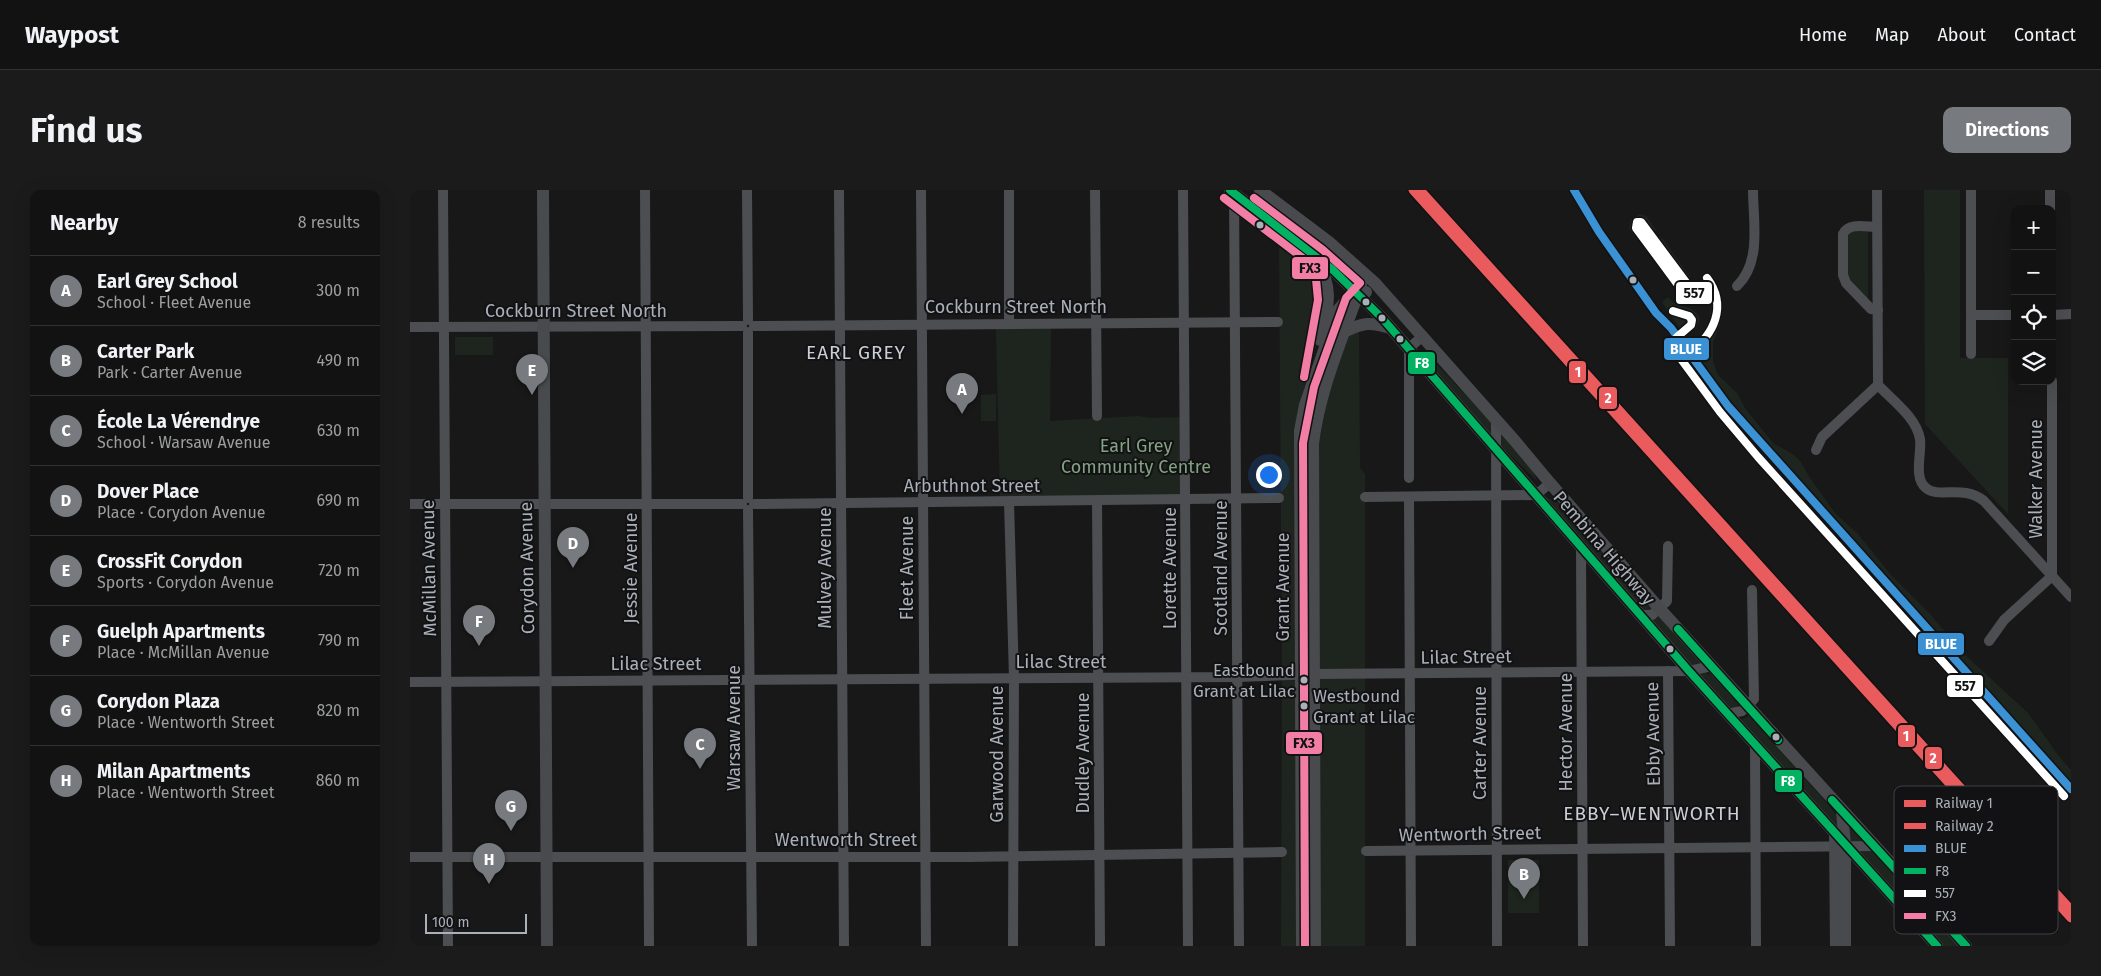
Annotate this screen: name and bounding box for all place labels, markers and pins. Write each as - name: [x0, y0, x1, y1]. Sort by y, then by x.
- unlabelled marker: [1255, 220, 1265, 230]
- unlabelled marker: [1628, 275, 1638, 285]
- unlabelled marker: [1361, 297, 1371, 307]
- unlabelled marker: [1377, 313, 1387, 323]
- unlabelled marker: [1395, 334, 1405, 344]
- pin: E: [516, 354, 548, 395]
- pin: A: [946, 373, 978, 414]
- pin: D: [557, 527, 589, 568]
- pin: F: [463, 605, 495, 646]
- unlabelled marker: [1665, 644, 1675, 654]
- place label: Eastbound Grant at Lilac: [1193, 660, 1295, 702]
- marker: Eastbound Grant at Lilac: [1299, 675, 1309, 685]
- place label: Westbound Grant at Lilac: [1313, 686, 1415, 728]
- marker: Westbound Grant at Lilac: [1299, 701, 1309, 711]
- pin: C: [684, 728, 716, 769]
- unlabelled marker: [1771, 732, 1781, 742]
- pin: G: [495, 790, 527, 831]
- pin: H: [473, 843, 505, 884]
- pin: B: [1508, 858, 1540, 899]

